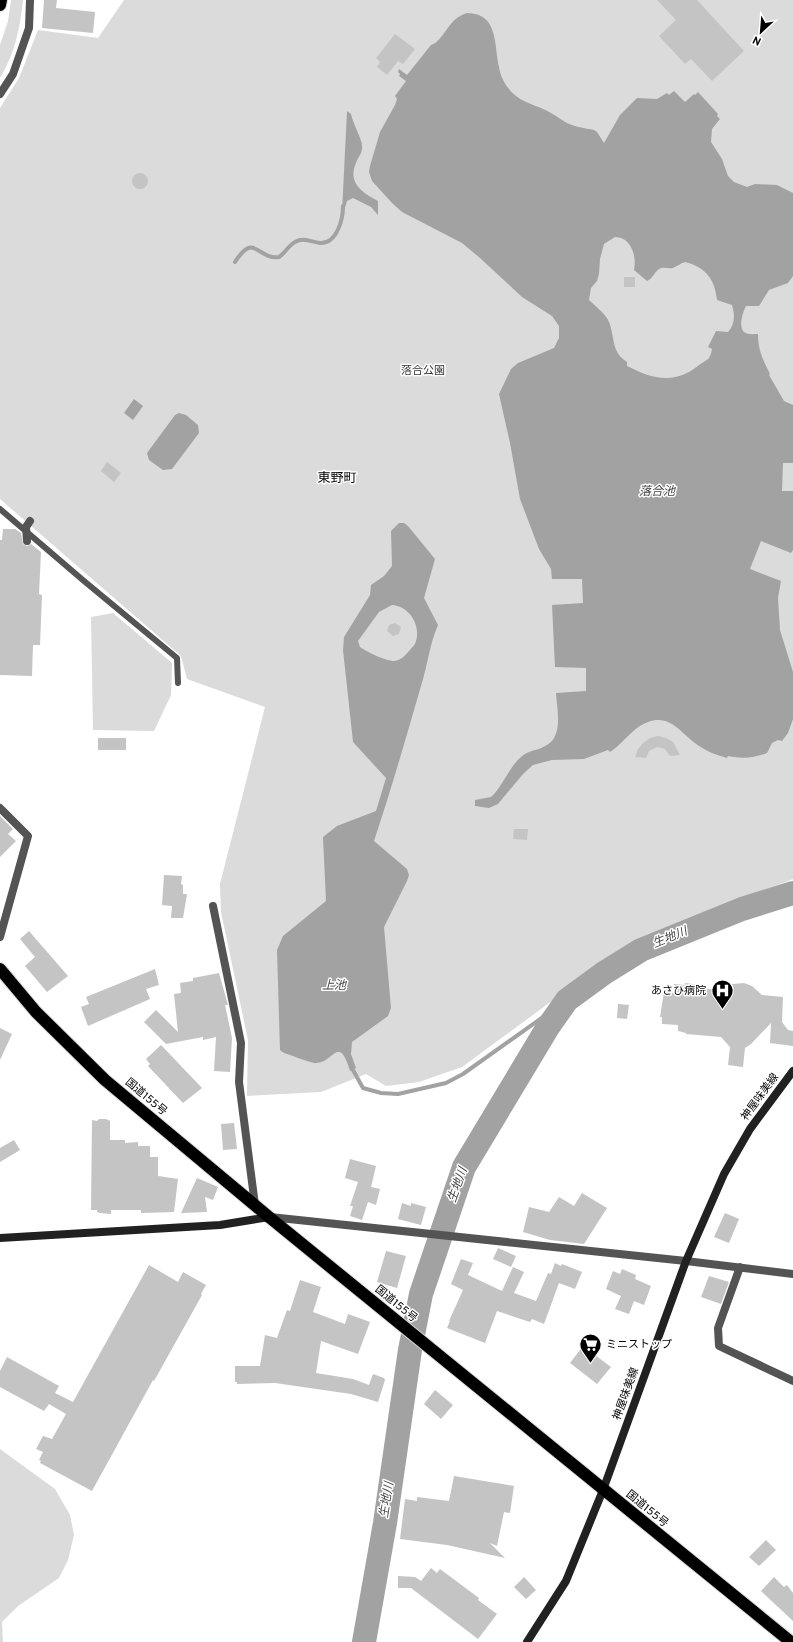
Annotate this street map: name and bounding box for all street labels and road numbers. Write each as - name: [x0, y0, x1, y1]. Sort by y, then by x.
- street label: 神屋味美線: [738, 1071, 782, 1123]
- street label: 国道155号: [122, 1075, 170, 1119]
- street label: 国道155号: [372, 1283, 420, 1325]
- street label: 神屋味美線: [610, 1366, 642, 1422]
- street label: 国道155号: [623, 1488, 671, 1530]

